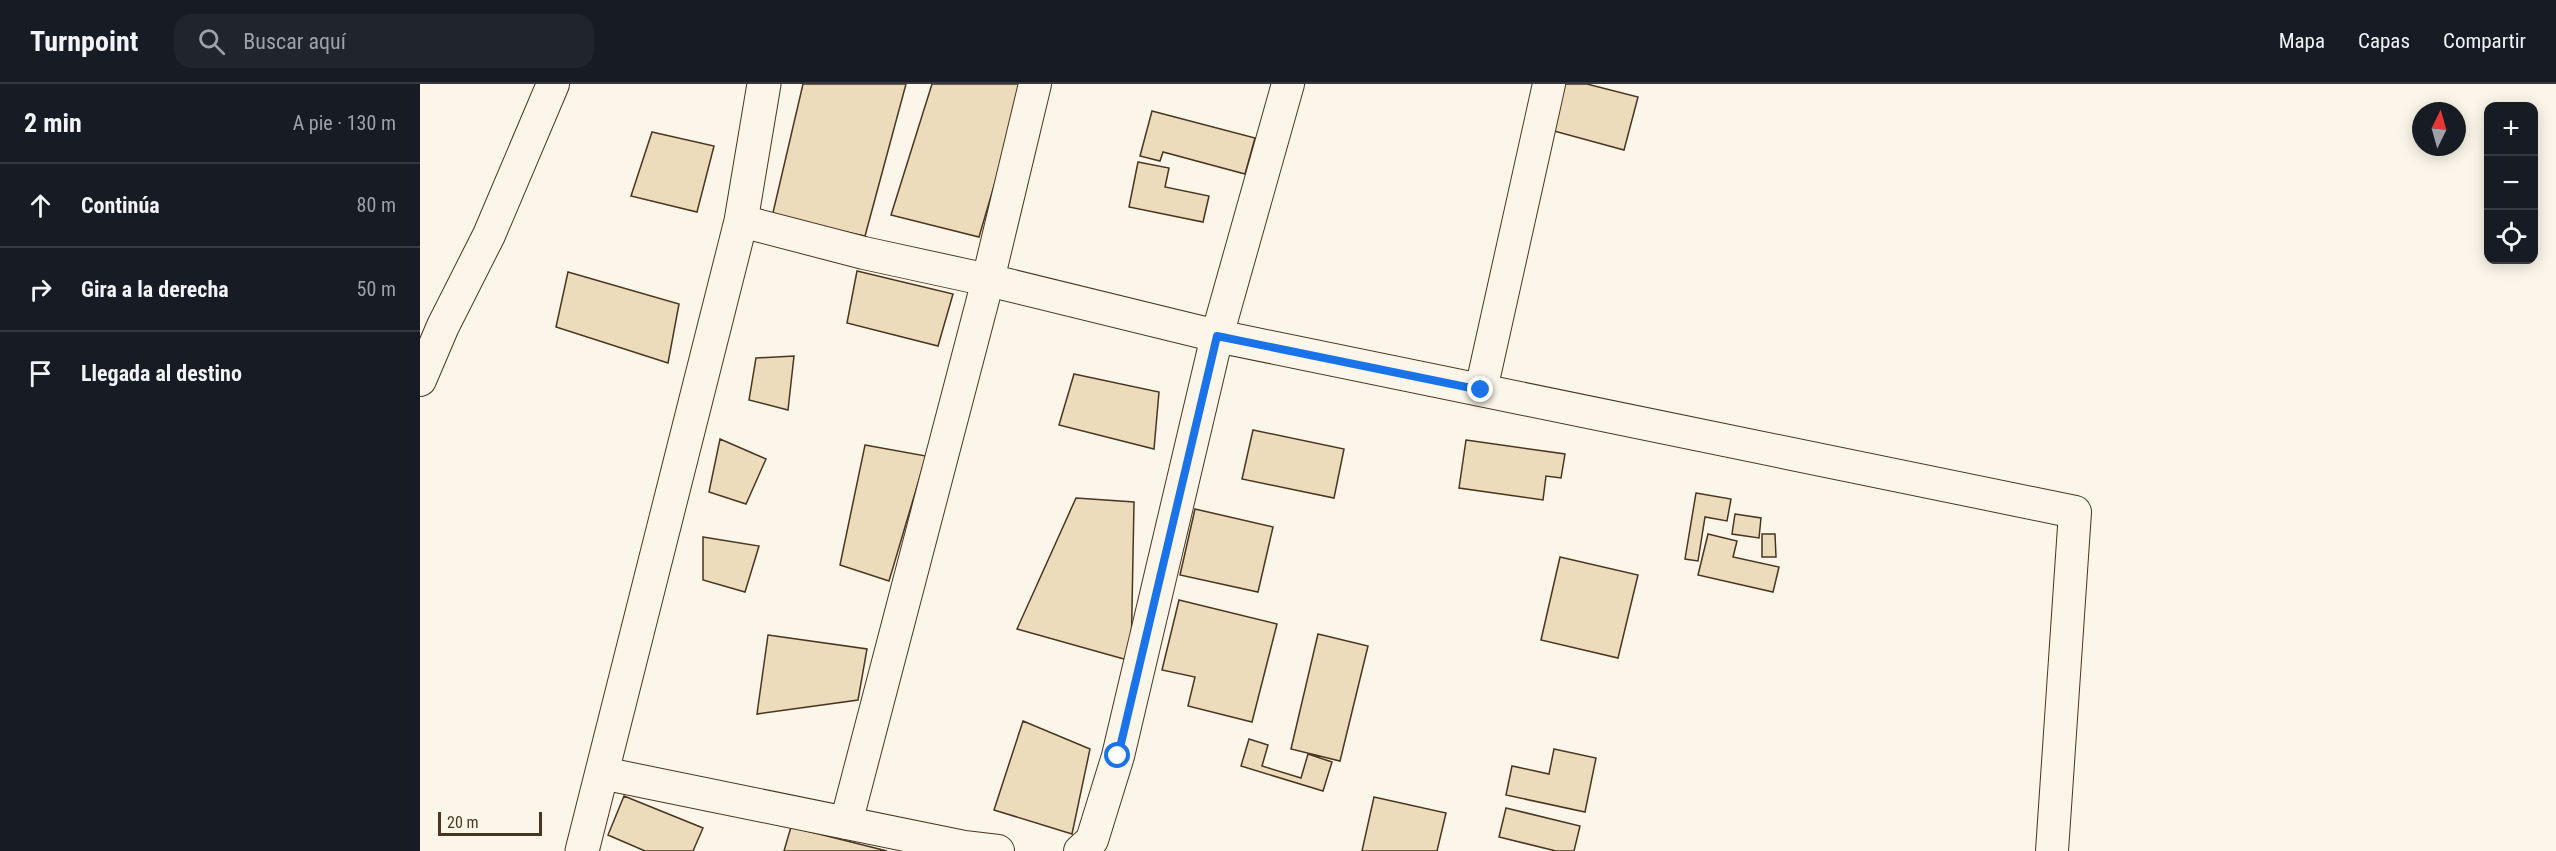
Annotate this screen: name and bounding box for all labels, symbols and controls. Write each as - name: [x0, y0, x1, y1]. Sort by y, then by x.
- search box: [174, 14, 594, 68]
- text: Turnpoint: [30, 25, 138, 58]
- icon: search: [195, 25, 228, 58]
- text: Buscar aquí: [243, 29, 346, 54]
- text: Mapa: [2279, 29, 2325, 53]
- text: Capas: [2358, 29, 2410, 53]
- text: Compartir: [2443, 29, 2526, 53]
- north arrow: [2412, 102, 2466, 156]
- map controls: [2484, 102, 2538, 264]
- button: +: [2484, 102, 2538, 156]
- text: 2 min: [24, 108, 82, 138]
- text: A pie · 130 m: [293, 111, 396, 135]
- button: −: [2484, 156, 2538, 210]
- icon: ahead: [24, 189, 57, 222]
- text: Continúa: [81, 193, 160, 218]
- text: 80 m: [357, 193, 396, 217]
- button: locate: [2484, 210, 2538, 264]
- icon: right: [24, 273, 57, 306]
- text: Gira a la derecha: [81, 277, 229, 302]
- text: 50 m: [357, 277, 396, 301]
- icon: arrive: [24, 357, 57, 390]
- text: Llegada al destino: [81, 361, 242, 386]
- route end: [1467, 376, 1493, 402]
- route start: [1104, 742, 1130, 768]
- scale bar: [438, 809, 542, 836]
- text: 20 m: [447, 813, 479, 832]

